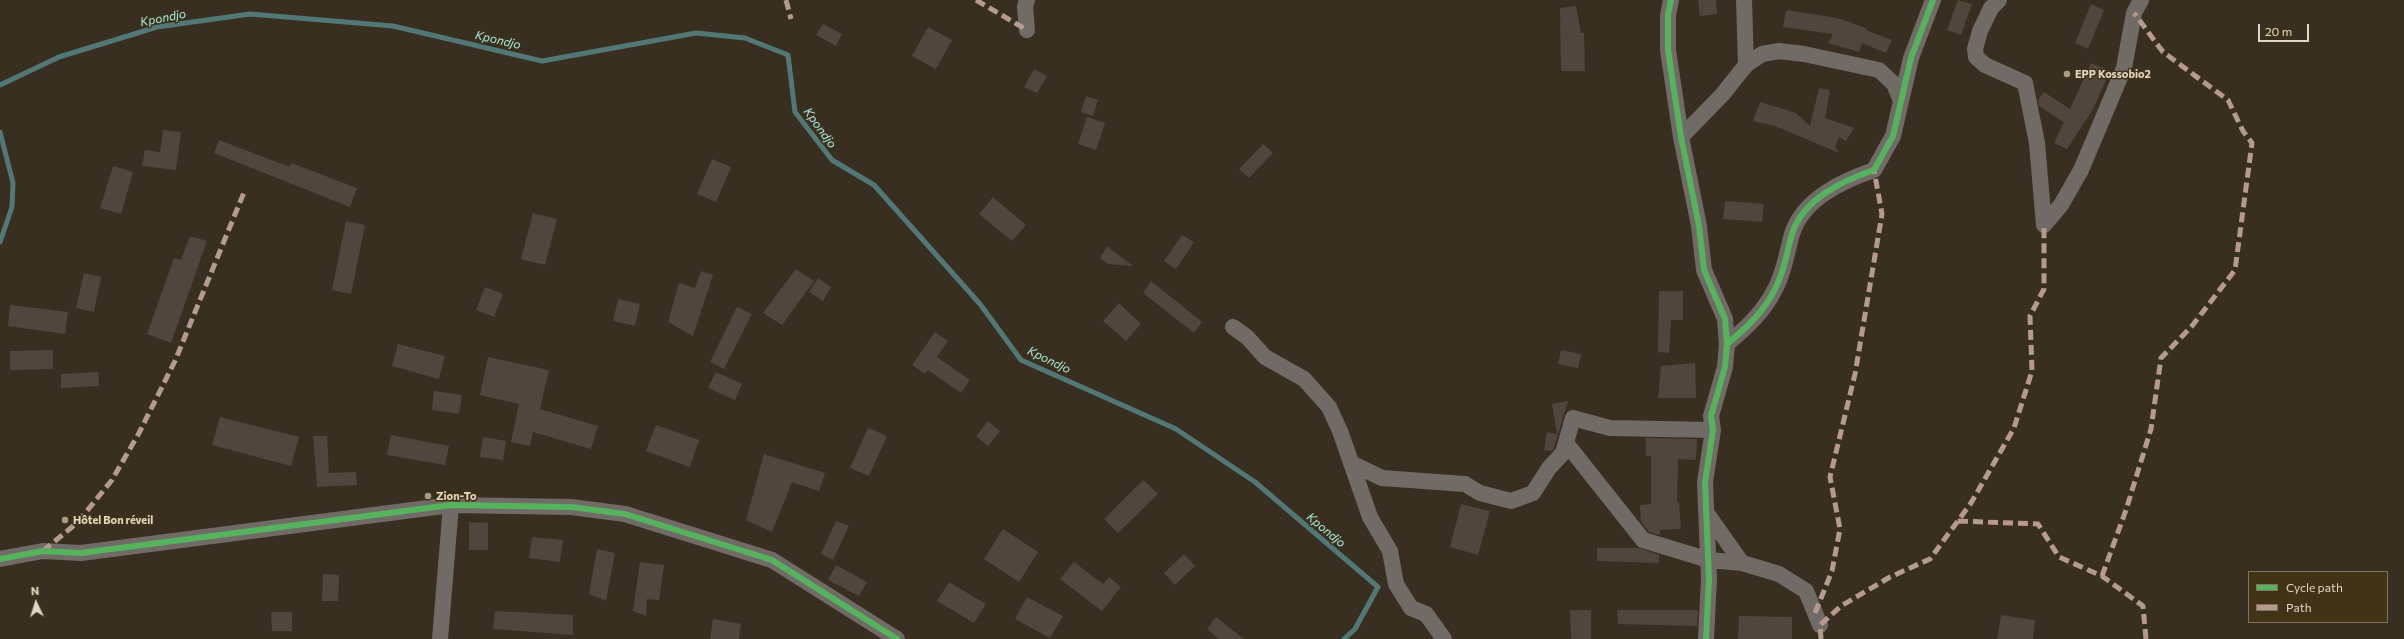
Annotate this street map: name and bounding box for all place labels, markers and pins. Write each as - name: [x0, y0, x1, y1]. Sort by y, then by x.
- place label: EPP Kossobio2: [2075, 67, 2151, 81]
- marker: EPP Kossobio2: [2062, 69, 2072, 79]
- place label: Zion-To: [436, 489, 477, 503]
- marker: Zion-To: [423, 491, 433, 501]
- place label: Hôtel Bon réveil: [73, 513, 153, 527]
- marker: Hôtel Bon réveil: [60, 515, 70, 525]

